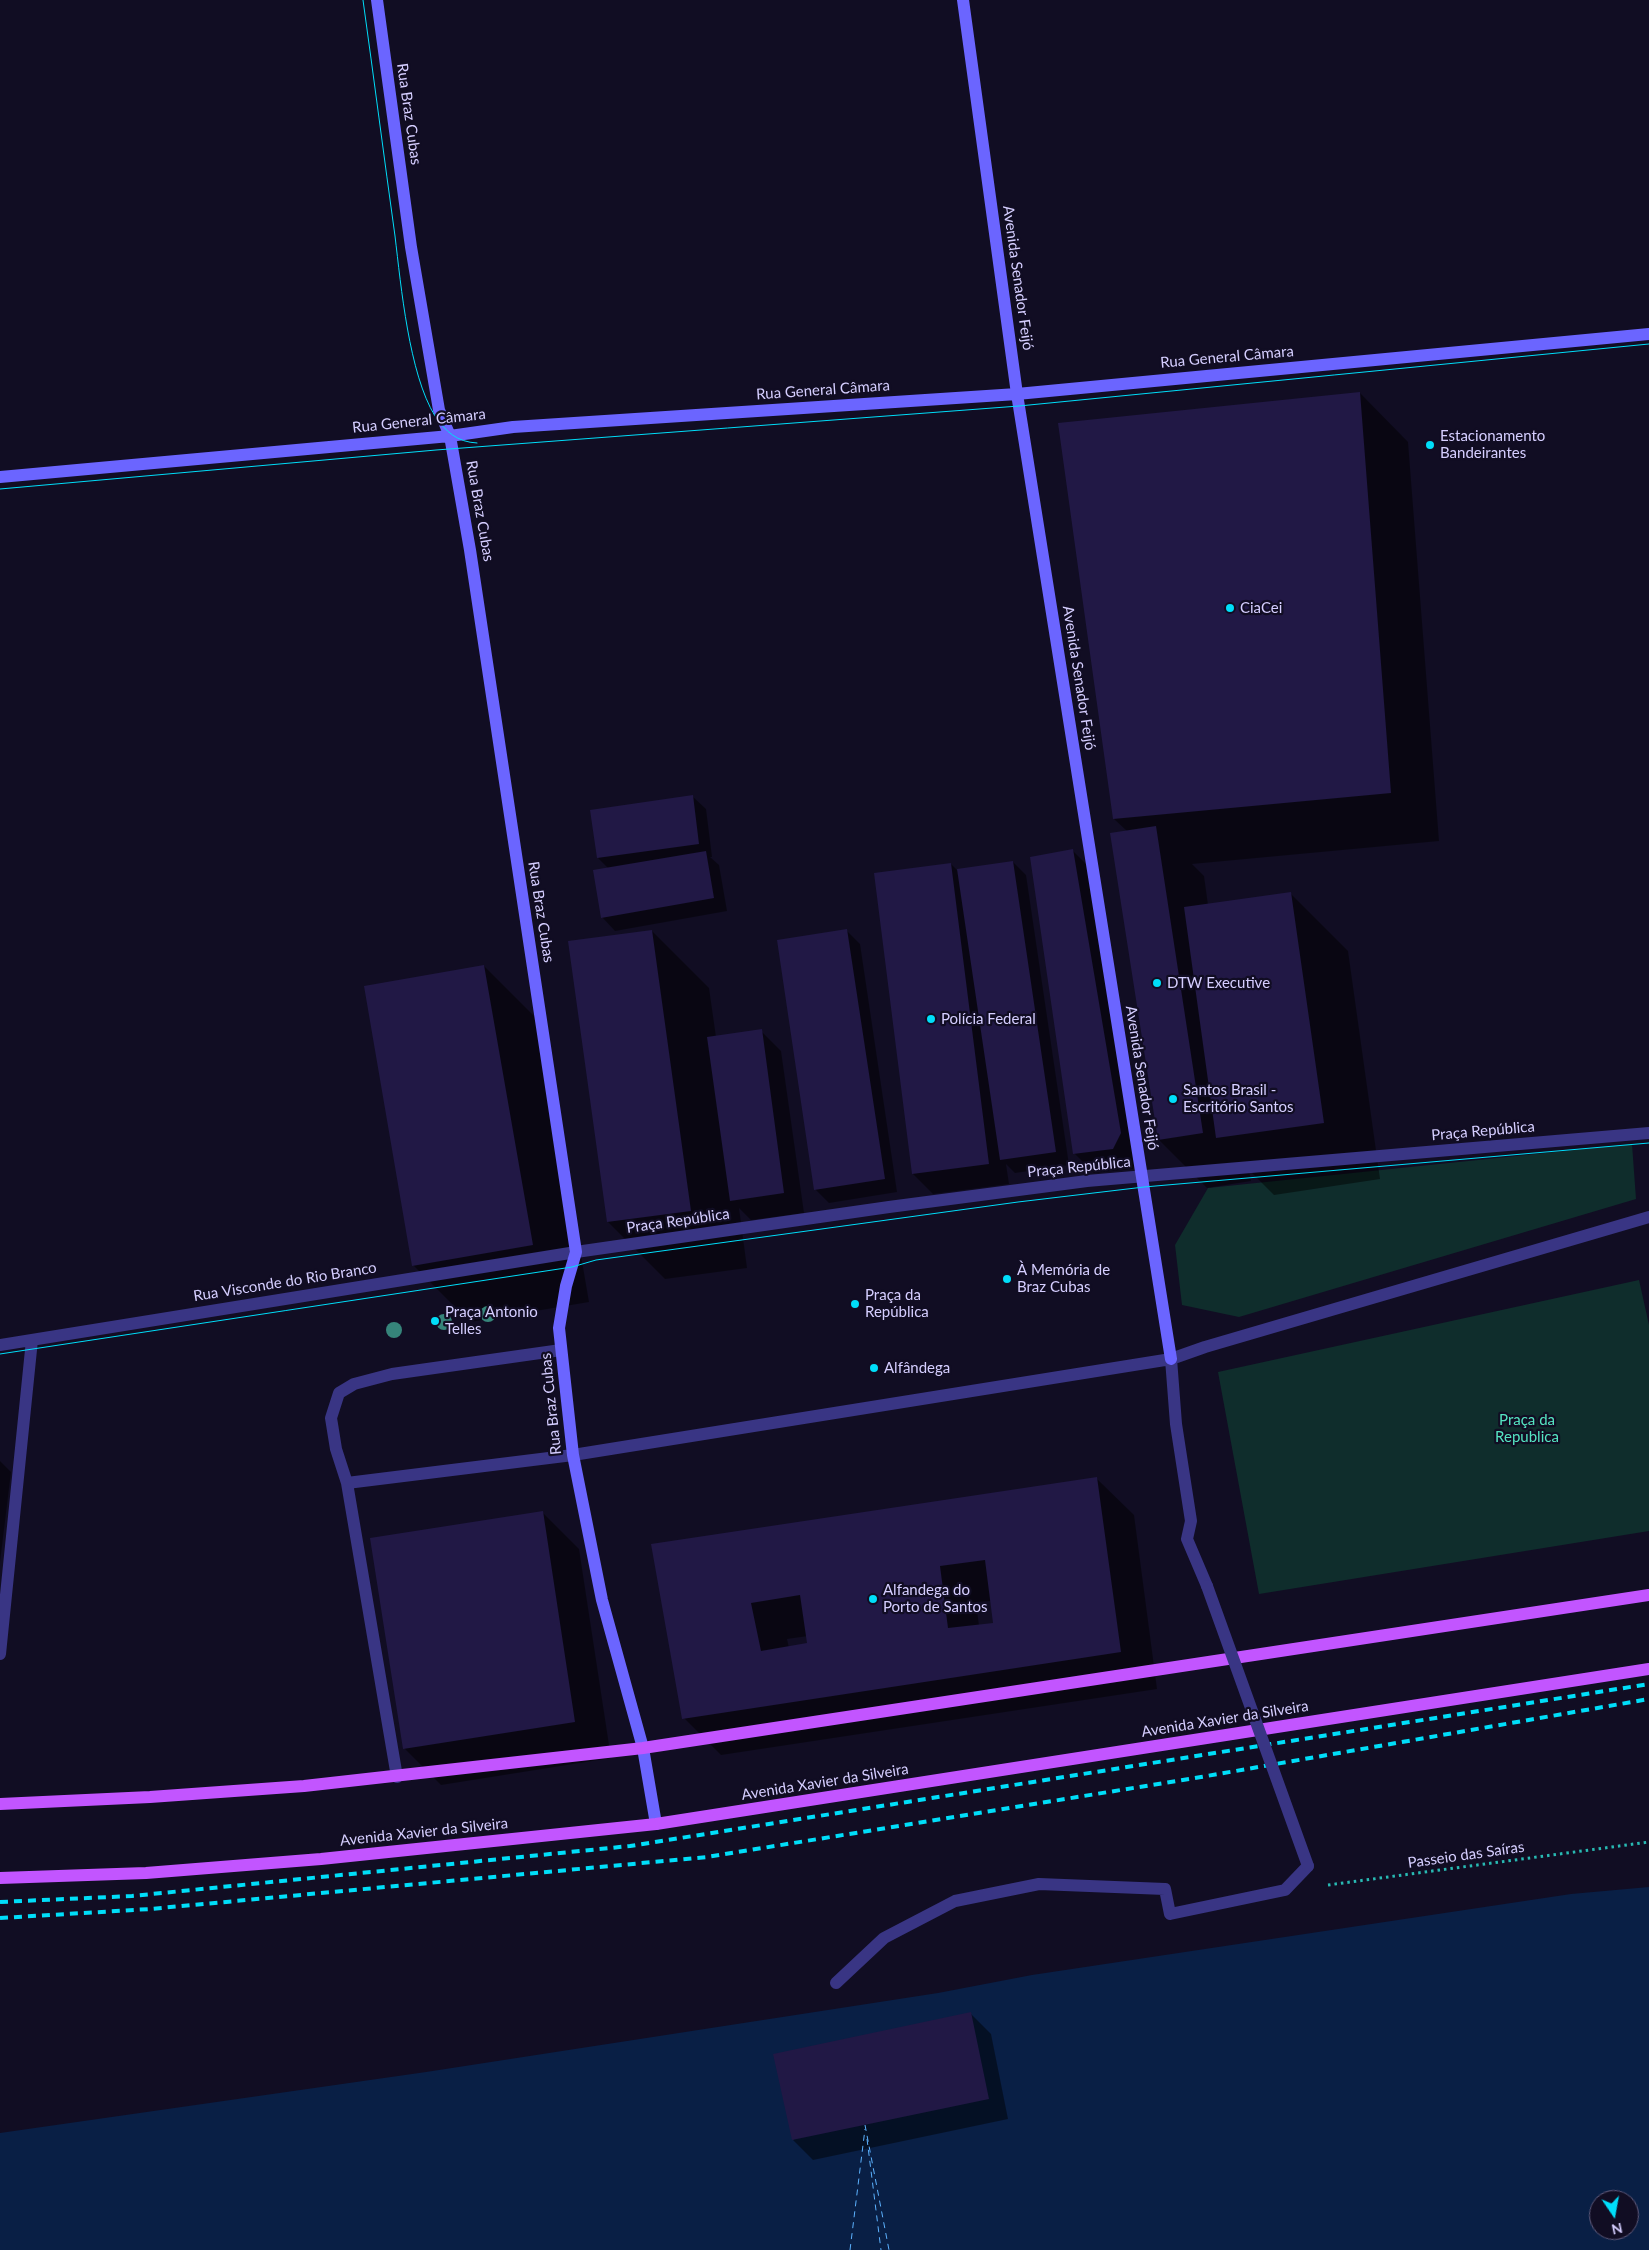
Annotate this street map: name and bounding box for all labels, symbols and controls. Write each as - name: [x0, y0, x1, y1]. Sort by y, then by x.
- street label: Rua Braz Cubas: [393, 62, 425, 166]
- street label: Avenida Senador Feijó: [999, 204, 1037, 352]
- street label: Rua General Câmara: [1159, 342, 1295, 372]
- street label: Rua General Câmara: [756, 376, 890, 404]
- street label: Rua General Câmara: [351, 405, 487, 437]
- place label: Estacionamento Bandeirantes: [1440, 427, 1545, 462]
- marker: Estacionamento Bandeirantes: [1424, 439, 1436, 451]
- street label: Rua Braz Cubas: [462, 459, 498, 563]
- place label: CiaCei: [1240, 599, 1282, 617]
- marker: CiaCei: [1224, 602, 1236, 614]
- street label: Avenida Senador Feijó: [1059, 604, 1099, 752]
- street label: Rua Braz Cubas: [524, 860, 558, 964]
- place label: DTW Executive: [1167, 974, 1270, 992]
- marker: DTW Executive: [1151, 977, 1163, 989]
- street label: Avenida Senador Feijó: [1122, 1004, 1162, 1152]
- place label: Polícia Federal: [941, 1010, 1036, 1028]
- marker: Polícia Federal: [925, 1013, 937, 1025]
- place label: Santos Brasil - Escritório Santos: [1183, 1081, 1294, 1116]
- marker: Santos Brasil - Escritório Santos: [1167, 1093, 1179, 1105]
- street label: Praça República: [1430, 1118, 1536, 1144]
- street label: Praça República: [1026, 1153, 1132, 1181]
- street label: Praça República: [625, 1205, 731, 1237]
- street label: Rua Visconde do Rio Branco: [192, 1259, 378, 1305]
- place label: À Memória de Braz Cubas: [1017, 1261, 1110, 1296]
- marker: À Memória de Braz Cubas: [1001, 1273, 1013, 1285]
- place label: Praça da República: [865, 1286, 929, 1321]
- marker: Praça da República: [849, 1298, 861, 1310]
- place label: Praça Antonio Telles: [445, 1303, 538, 1338]
- marker: Praça Antonio Telles: [429, 1315, 441, 1327]
- street label: Rua Braz Cubas: [537, 1352, 565, 1456]
- place label: Alfândega: [884, 1359, 950, 1377]
- marker: Alfândega: [868, 1362, 880, 1374]
- park label: Praça da Republica: [1495, 1411, 1559, 1446]
- place label: Alfandega do Porto de Santos: [883, 1581, 988, 1616]
- marker: Alfandega do Porto de Santos: [867, 1593, 879, 1605]
- street label: Avenida Xavier da Silveira: [1140, 1697, 1310, 1741]
- street label: Avenida Xavier da Silveira: [740, 1760, 910, 1804]
- street label: Avenida Xavier da Silveira: [339, 1814, 509, 1850]
- street label: Passeio das Saíras: [1406, 1838, 1526, 1872]
- north arrow: [1589, 2190, 1639, 2240]
- text: N: [1610, 2220, 1624, 2239]

